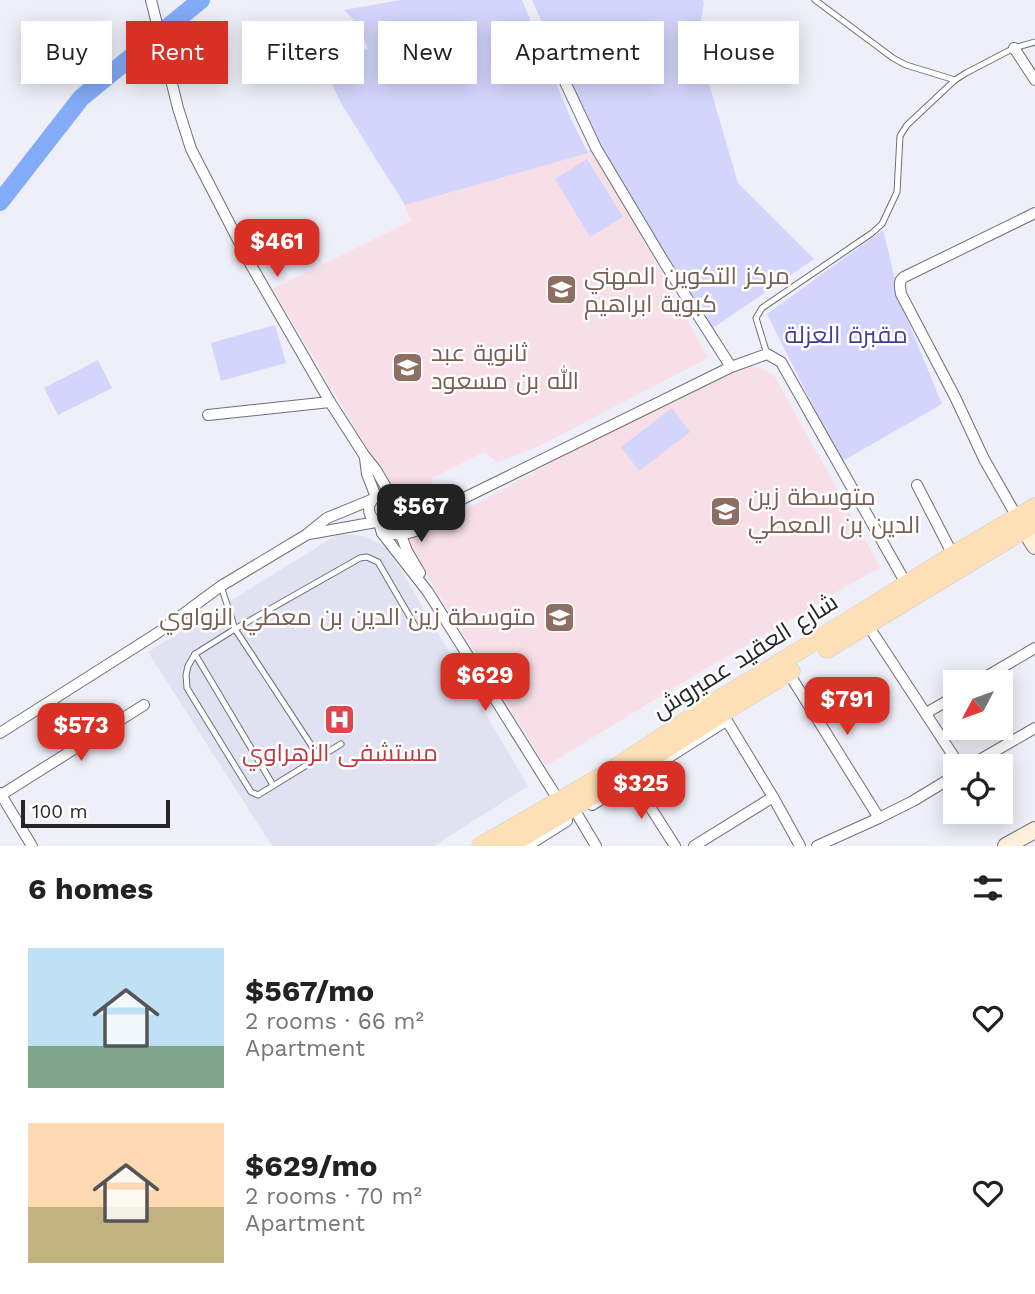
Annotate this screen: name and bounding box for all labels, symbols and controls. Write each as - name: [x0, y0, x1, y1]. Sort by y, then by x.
- chip: Buy: [21, 21, 112, 84]
- chip: Rent: [126, 21, 228, 84]
- chip: Filters: [242, 21, 364, 84]
- chip: New: [378, 21, 477, 84]
- chip: Apartment: [491, 21, 664, 84]
- chip: House: [678, 21, 799, 84]
- pin: $461: [236, 219, 318, 279]
- text: $461: [250, 228, 304, 255]
- place label: مركز التكوين المهني كبوية ابراهيم: [584, 262, 790, 320]
- school or university icon: مركز التكوين المهني كبوية ابراهيم: [544, 273, 578, 307]
- park label: مقبرة العزلة: [784, 321, 908, 349]
- place label: ثانوية عبد الله بن مسعود: [431, 339, 579, 395]
- school or university icon: ثانوية عبد الله بن مسعود: [391, 350, 425, 384]
- place label: متوسطة زين الدين بن المعطي: [748, 483, 920, 544]
- pin: $567: [380, 484, 462, 544]
- text: $567: [393, 493, 449, 520]
- school or university icon: متوسطة زين الدين بن المعطي: [708, 494, 742, 528]
- street label: شارع العقيد عميروش: [647, 588, 844, 726]
- school or university icon: متوسطة زين الدين بن معطي الزواوي: [542, 600, 576, 634]
- place label: متوسطة زين الدين بن معطي الزواوي: [159, 603, 536, 636]
- pin: $629: [444, 654, 526, 713]
- text: $629: [457, 662, 513, 689]
- north arrow: [943, 670, 1013, 740]
- map controls: [943, 670, 1013, 824]
- pin: $791: [806, 678, 888, 737]
- text: $791: [821, 686, 873, 713]
- hospital icon: مستشفى الزهراوي: [323, 702, 357, 736]
- pin: $573: [40, 704, 122, 763]
- text: $573: [53, 712, 109, 739]
- place label: مستشفى الزهراوي: [242, 739, 438, 771]
- button: locate: [943, 754, 1013, 824]
- pin: $325: [600, 762, 682, 821]
- text: $325: [613, 770, 669, 797]
- scale bar: [21, 797, 170, 829]
- text: 100 m: [32, 800, 88, 823]
- icon: filters: [969, 869, 1007, 907]
- text: 6 homes: [28, 871, 153, 906]
- text: $567/mo: [245, 973, 374, 1008]
- icon: home: [84, 976, 168, 1060]
- icon: heart: [969, 999, 1007, 1037]
- text: 2 rooms · 66 m²: [245, 1008, 424, 1035]
- text: Apartment: [245, 1035, 365, 1062]
- text: $629/mo: [245, 1148, 378, 1183]
- icon: home: [84, 1151, 168, 1235]
- icon: heart: [969, 1174, 1007, 1212]
- text: 2 rooms · 70 m²: [245, 1183, 422, 1210]
- text: Apartment: [245, 1210, 365, 1237]

